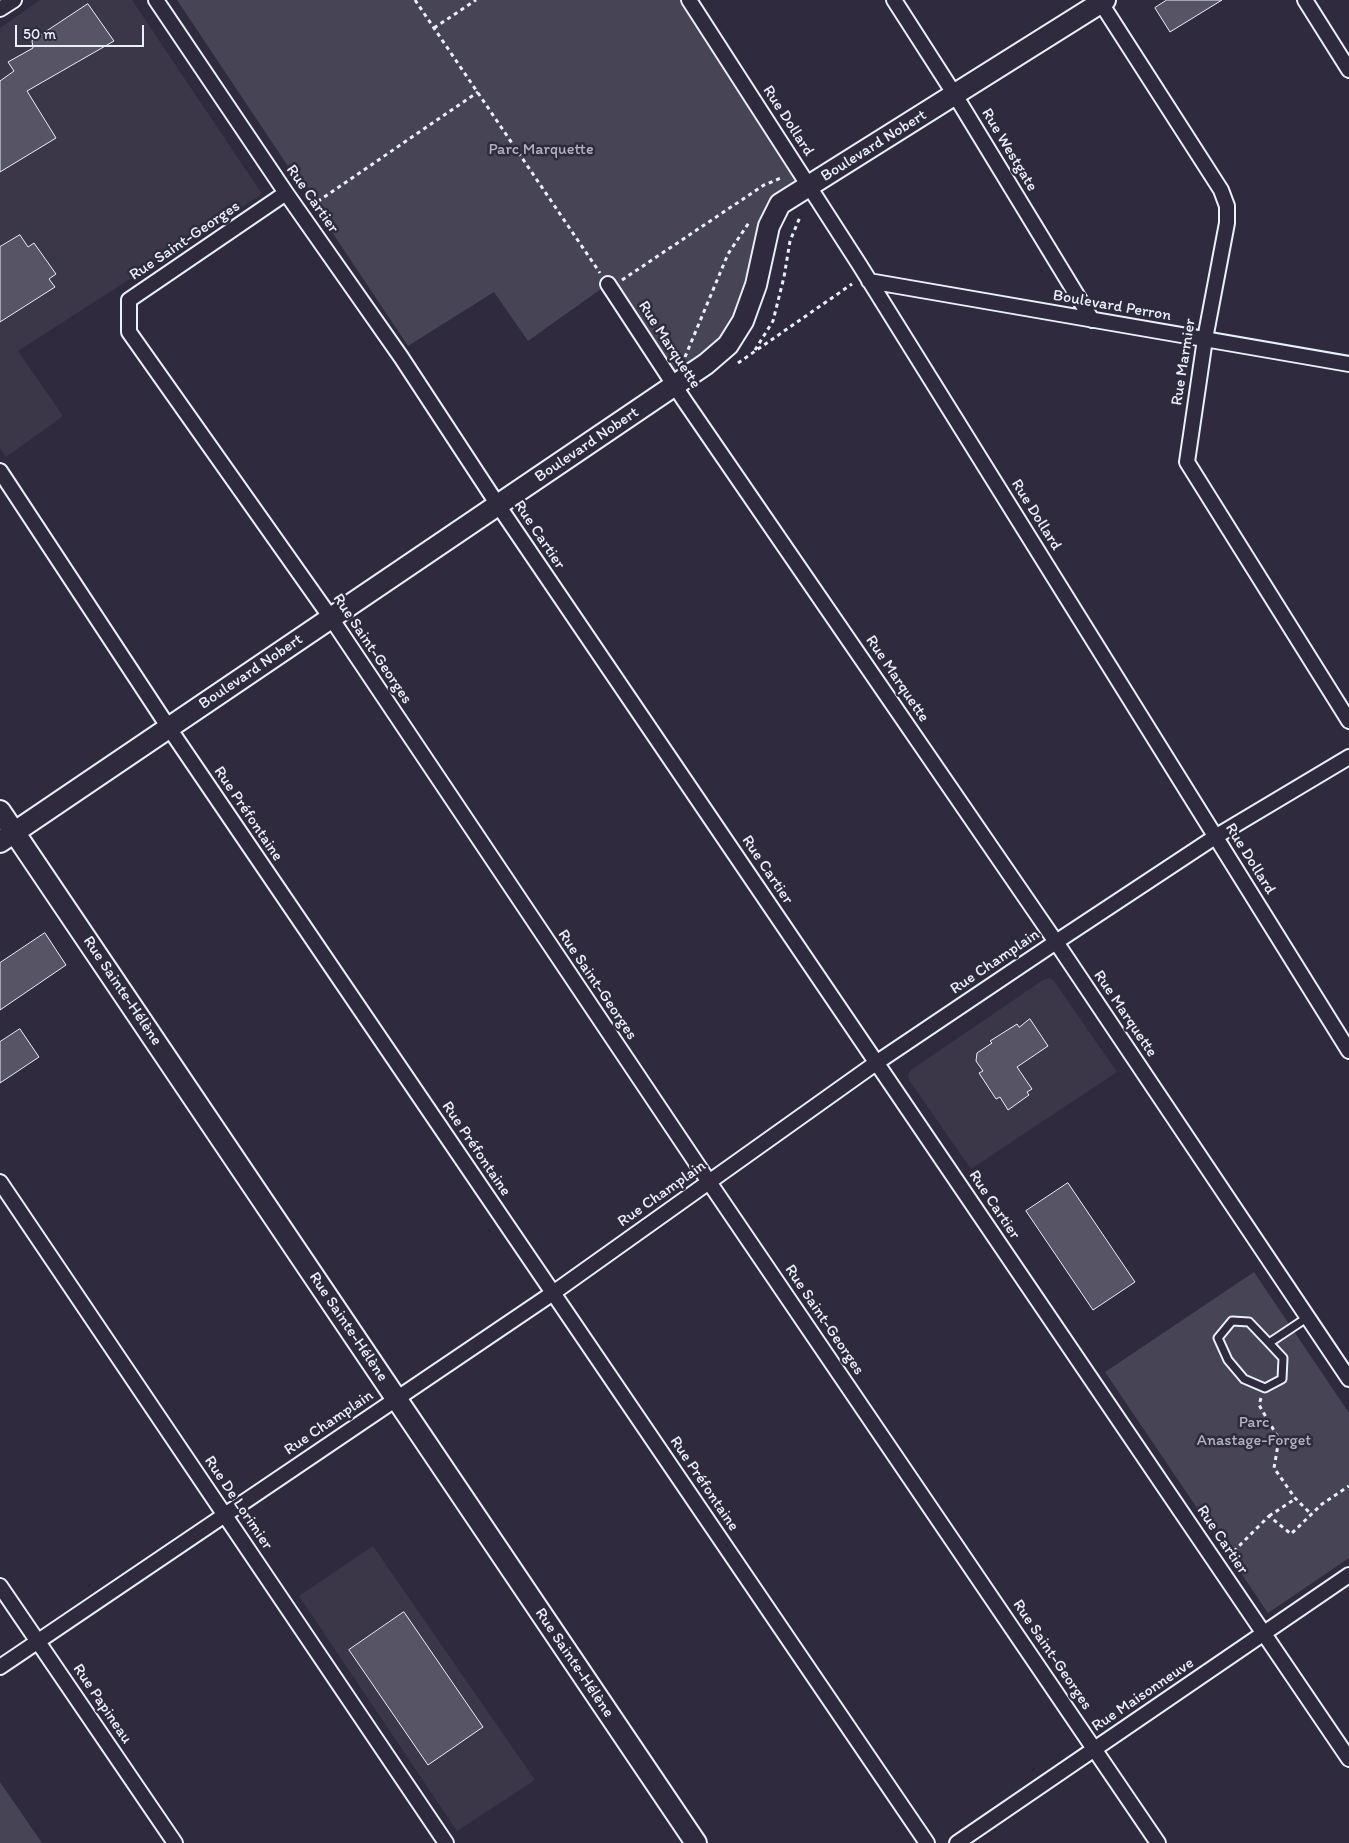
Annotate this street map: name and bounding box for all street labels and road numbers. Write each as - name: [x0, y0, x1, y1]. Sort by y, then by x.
- street label: Rue Dollard: [758, 82, 818, 160]
- street label: Rue Westgate: [977, 105, 1041, 195]
- street label: Boulevard Nobert: [818, 106, 930, 186]
- street label: Rue Cartier: [282, 161, 342, 237]
- street label: Rue Saint-Georges: [126, 197, 244, 285]
- street label: Boulevard Perron: [1051, 286, 1173, 326]
- street label: Rue Marquette: [634, 298, 704, 392]
- street label: Rue Marmier: [1168, 317, 1200, 407]
- street label: Boulevard Nobert: [531, 403, 643, 487]
- street label: Rue Dollard: [1007, 476, 1065, 554]
- street label: Rue Cartier: [509, 497, 569, 573]
- street label: Rue Saint-Georges: [328, 590, 416, 708]
- street label: Boulevard Nobert: [195, 630, 307, 714]
- street label: Rue Marquette: [861, 632, 933, 726]
- street label: Rue Préfontaine: [209, 763, 287, 865]
- street label: Rue Dollard: [1221, 820, 1279, 898]
- street label: Rue Cartier: [737, 832, 797, 908]
- street label: Rue Champlain: [947, 925, 1043, 999]
- street label: Rue Saint-Georges: [553, 926, 641, 1044]
- street label: Rue Sainte-Hélène: [78, 933, 166, 1049]
- street label: Rue Marquette: [1089, 967, 1161, 1061]
- street label: Rue Préfontaine: [437, 1098, 515, 1200]
- street label: Rue Champlain: [614, 1157, 710, 1231]
- street label: Rue Cartier: [964, 1167, 1024, 1243]
- street label: Rue Saint-Georges: [780, 1261, 868, 1379]
- street label: Rue Sainte-Hélène: [304, 1269, 392, 1385]
- street label: Rue Champlain: [281, 1386, 377, 1460]
- street label: Rue Préfontaine: [665, 1433, 743, 1535]
- street label: Rue De Lorimier: [200, 1452, 276, 1554]
- street label: Rue Cartier: [1192, 1502, 1252, 1578]
- street label: Rue Saint-Georges: [1008, 1596, 1096, 1714]
- street label: Rue Sainte-Hélène: [530, 1605, 618, 1721]
- street label: Rue Maisonneuve: [1088, 1654, 1198, 1736]
- street label: Rue Papineau: [68, 1660, 136, 1748]

